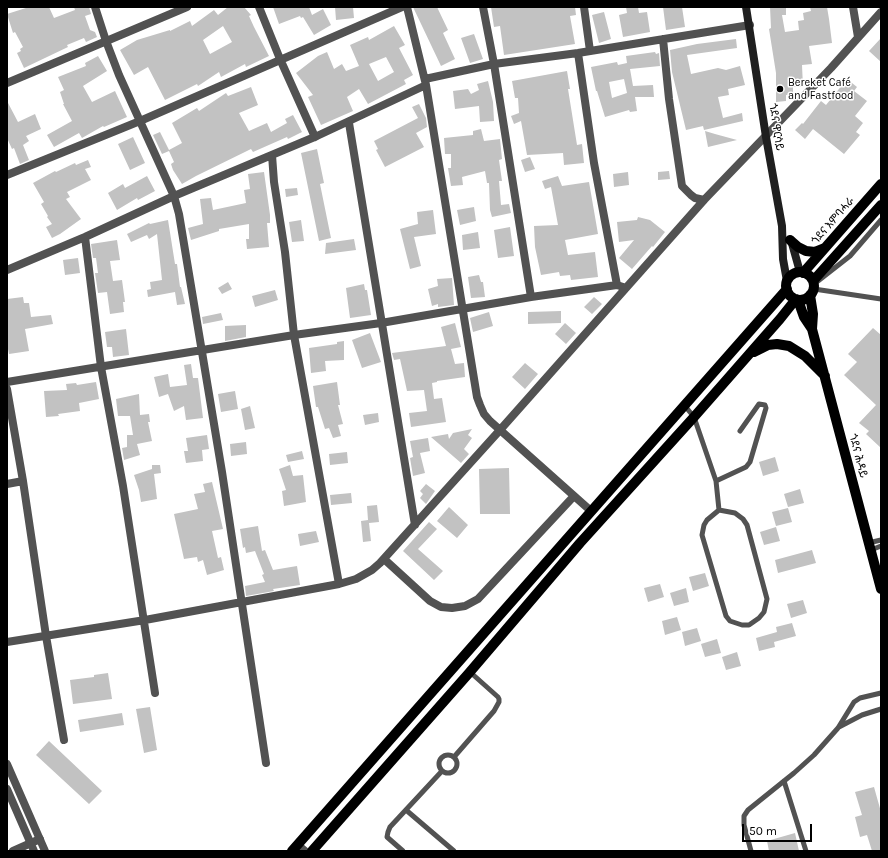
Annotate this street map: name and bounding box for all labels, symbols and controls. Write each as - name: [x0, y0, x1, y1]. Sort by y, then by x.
- place label: Bereket Café and Fastfood: [788, 76, 854, 102]
- marker: Bereket Café and Fastfood: [775, 84, 785, 94]
- street label: ጎደና ዋርሳይ: [766, 102, 786, 152]
- street label: ጎደና እምባሓራ: [809, 195, 857, 247]
- street label: ጎደና ሕዳይ: [846, 433, 870, 479]
- scale bar: [744, 816, 814, 842]
- text: 50 m: [749, 824, 777, 838]

